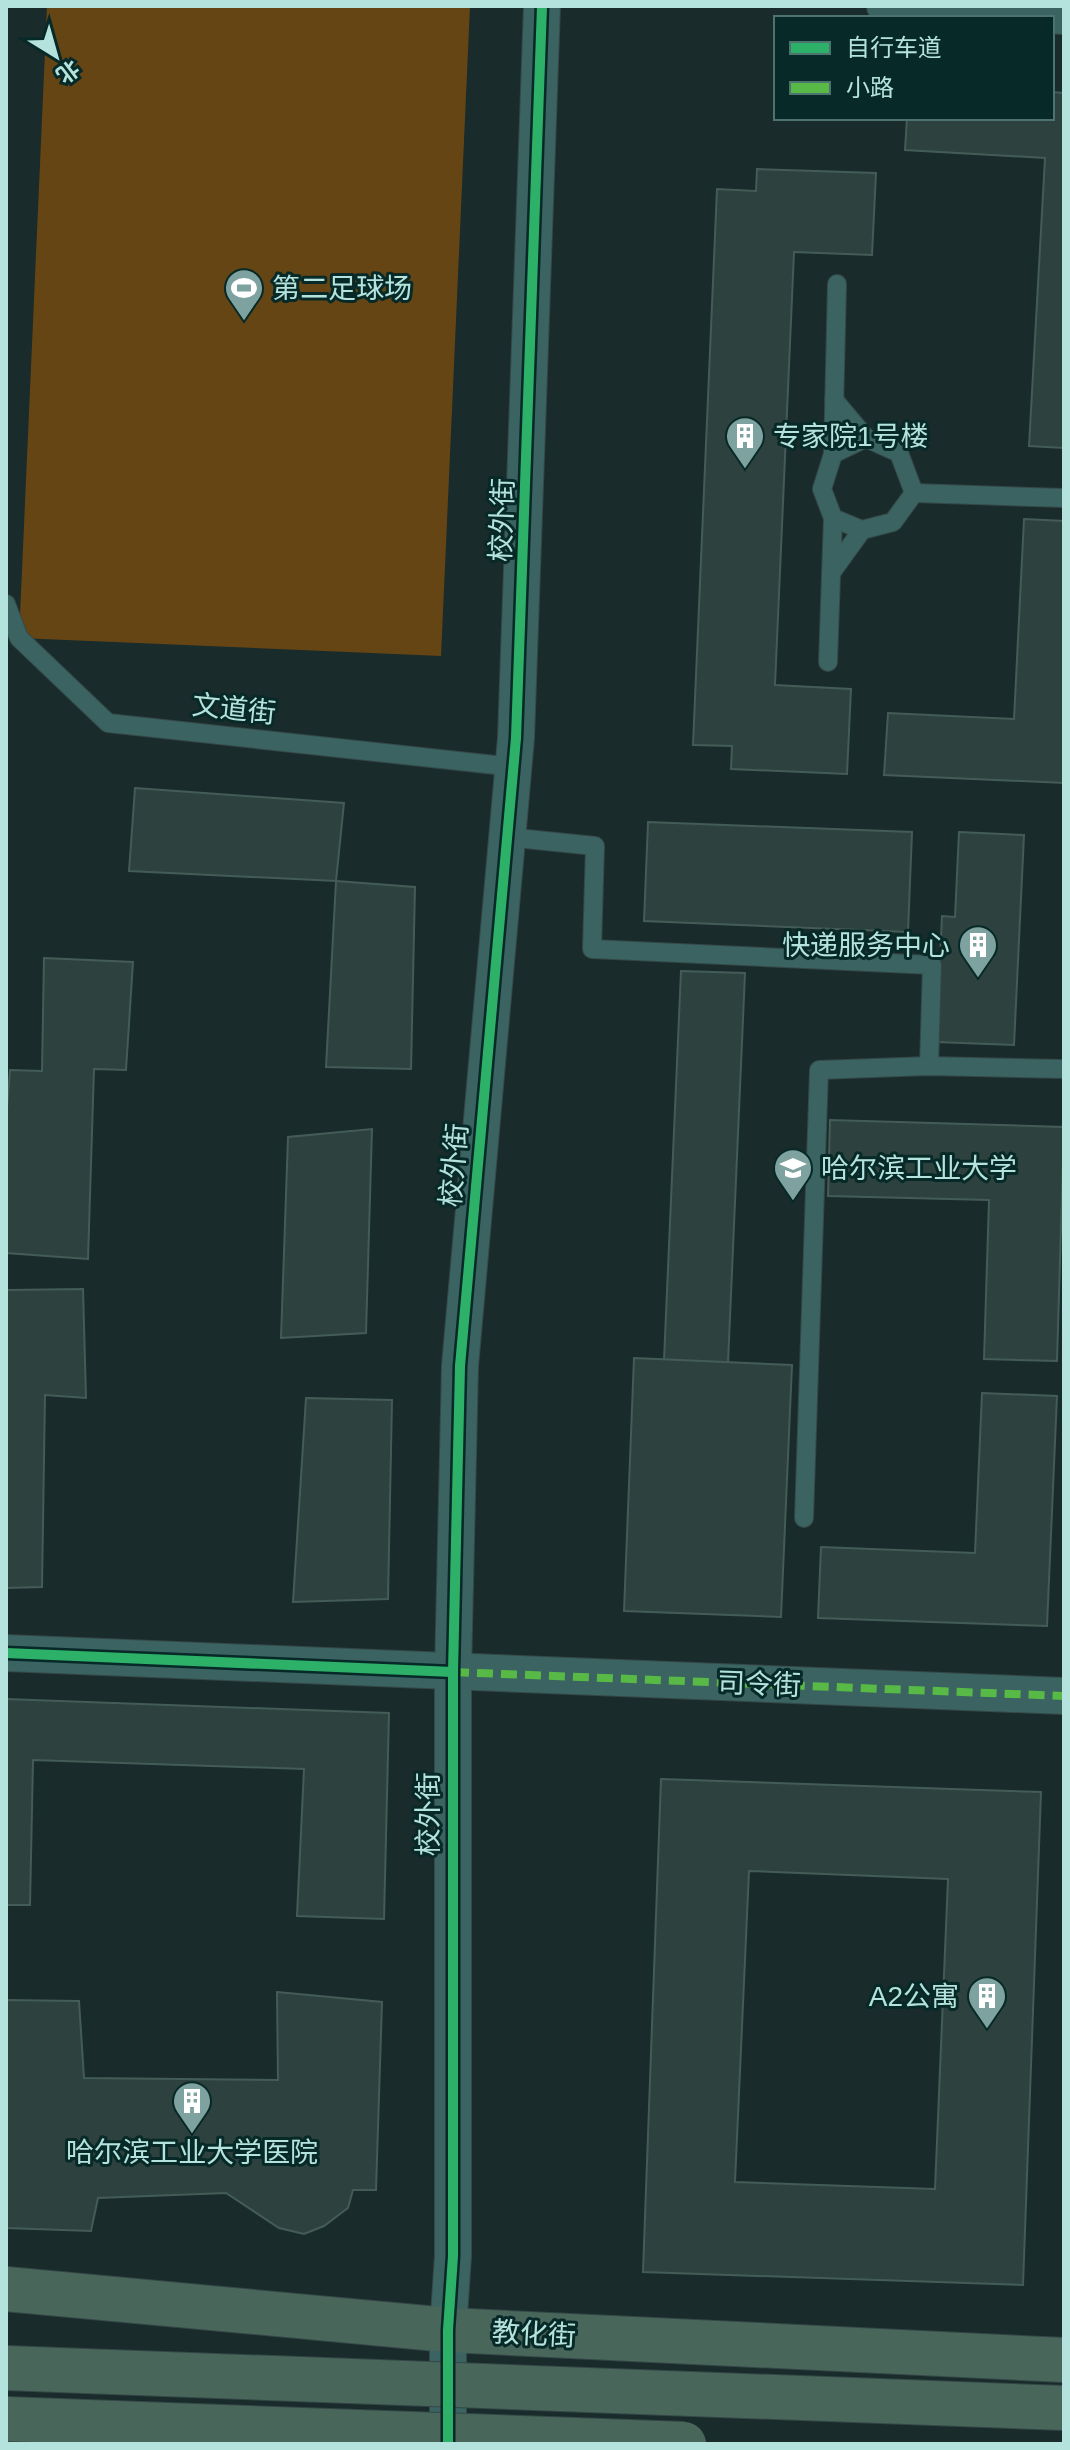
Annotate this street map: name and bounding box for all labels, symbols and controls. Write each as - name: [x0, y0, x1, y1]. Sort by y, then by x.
- north arrow: [16, 16, 96, 96]
- legend: [774, 16, 1054, 120]
- text: 自行车道: [846, 34, 942, 61]
- text: 北: [51, 55, 84, 88]
- text: 小路: [846, 74, 894, 101]
- sports icon: 第二足球场: [223, 267, 265, 322]
- place label: 第二足球场: [272, 273, 412, 304]
- building icon: 专家院1号楼: [724, 415, 766, 470]
- place label: 专家院1号楼: [773, 421, 929, 452]
- street label: 校外街: [485, 477, 519, 563]
- street label: 文道街: [191, 689, 277, 729]
- building icon: 快递服务中心: [957, 924, 999, 979]
- place label: 快递服务中心: [782, 930, 950, 961]
- street label: 校外街: [435, 1122, 473, 1208]
- school or university icon: 哈尔滨工业大学: [772, 1147, 814, 1202]
- place label: 哈尔滨工业大学: [821, 1153, 1017, 1184]
- street label: 司令街: [716, 1667, 802, 1701]
- street label: 校外街: [413, 1772, 444, 1856]
- building icon: A2公寓: [966, 1975, 1008, 2030]
- place label: A2公寓: [869, 1981, 959, 2012]
- building icon: 哈尔滨工业大学医院: [171, 2080, 213, 2135]
- place label: 哈尔滨工业大学医院: [66, 2137, 318, 2168]
- street label: 教化街: [491, 2316, 577, 2352]

